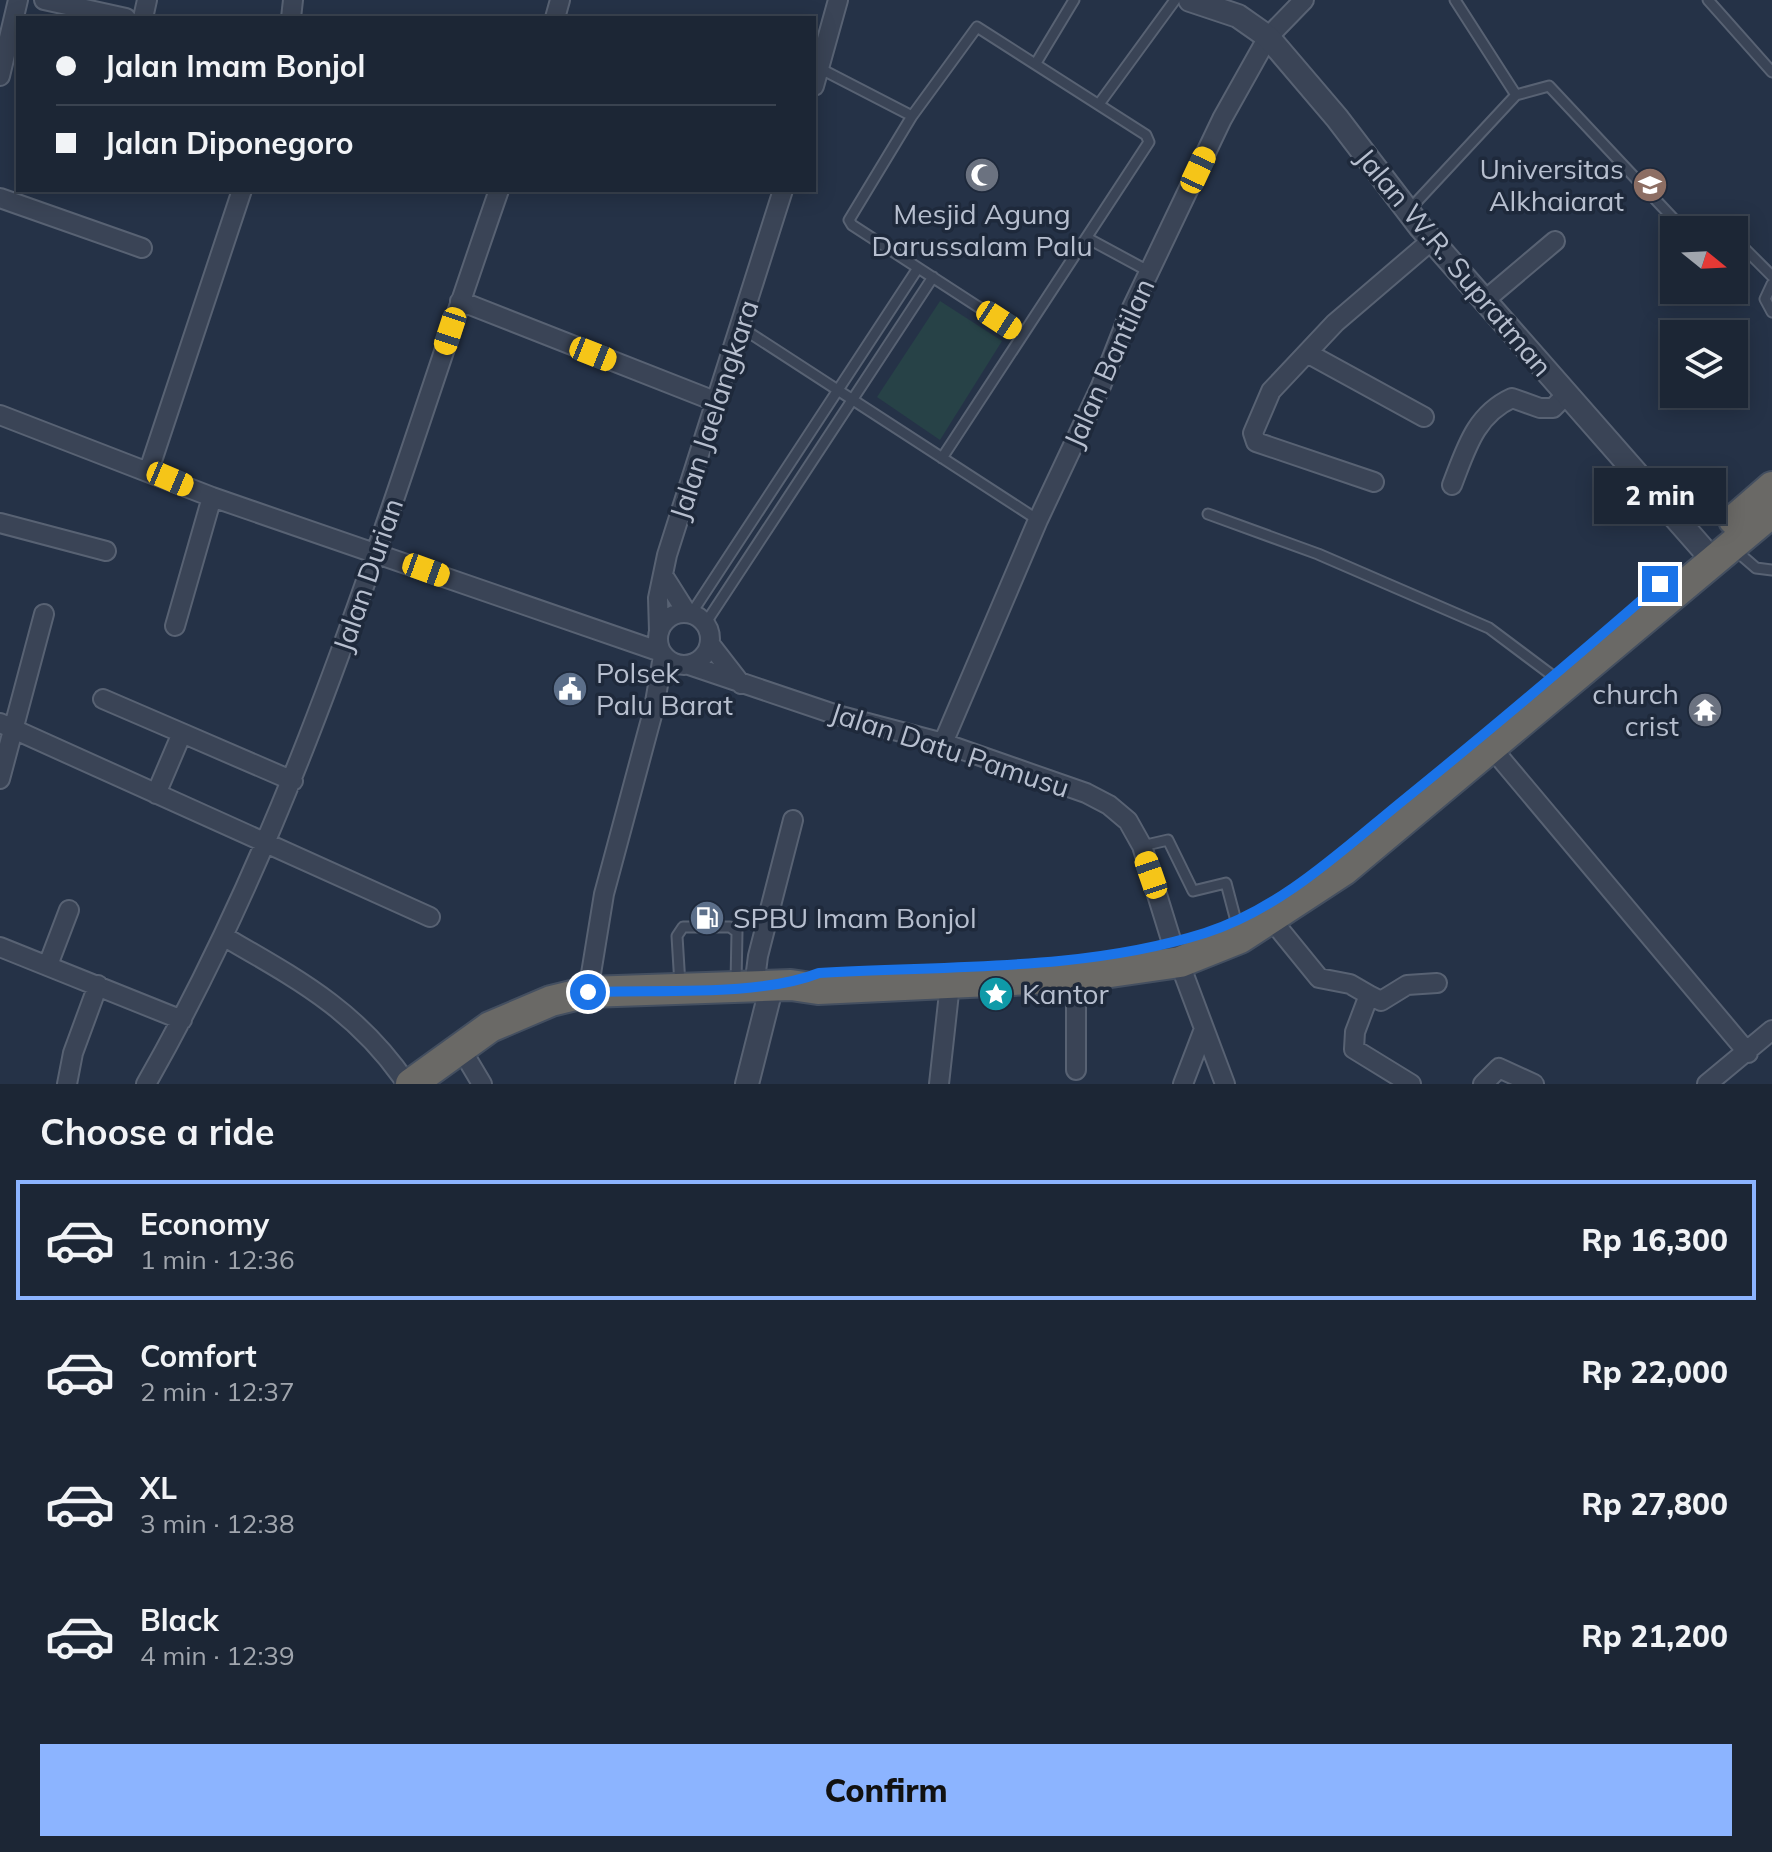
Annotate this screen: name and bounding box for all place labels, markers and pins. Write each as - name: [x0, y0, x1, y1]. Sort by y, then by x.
- place label: Universitas Alkhaiarat: [1480, 151, 1624, 218]
- mosque icon: Mesjid Agung Darussalam Palu: [963, 156, 1001, 194]
- school or university icon: Universitas Alkhaiarat: [1631, 166, 1669, 204]
- place label: Mesjid Agung Darussalam Palu: [871, 196, 1093, 263]
- place label: Polsek Palu Barat: [596, 655, 733, 722]
- public building icon: Polsek Palu Barat: [551, 670, 589, 708]
- place label: church crist: [1592, 676, 1679, 743]
- temple icon: church crist: [1686, 691, 1724, 729]
- fuel station icon: SPBU Imam Bonjol: [688, 899, 726, 937]
- place label: SPBU Imam Bonjol: [733, 900, 977, 935]
- place icon: Kantor: [977, 975, 1015, 1013]
- place label: Kantor: [1022, 976, 1110, 1011]

